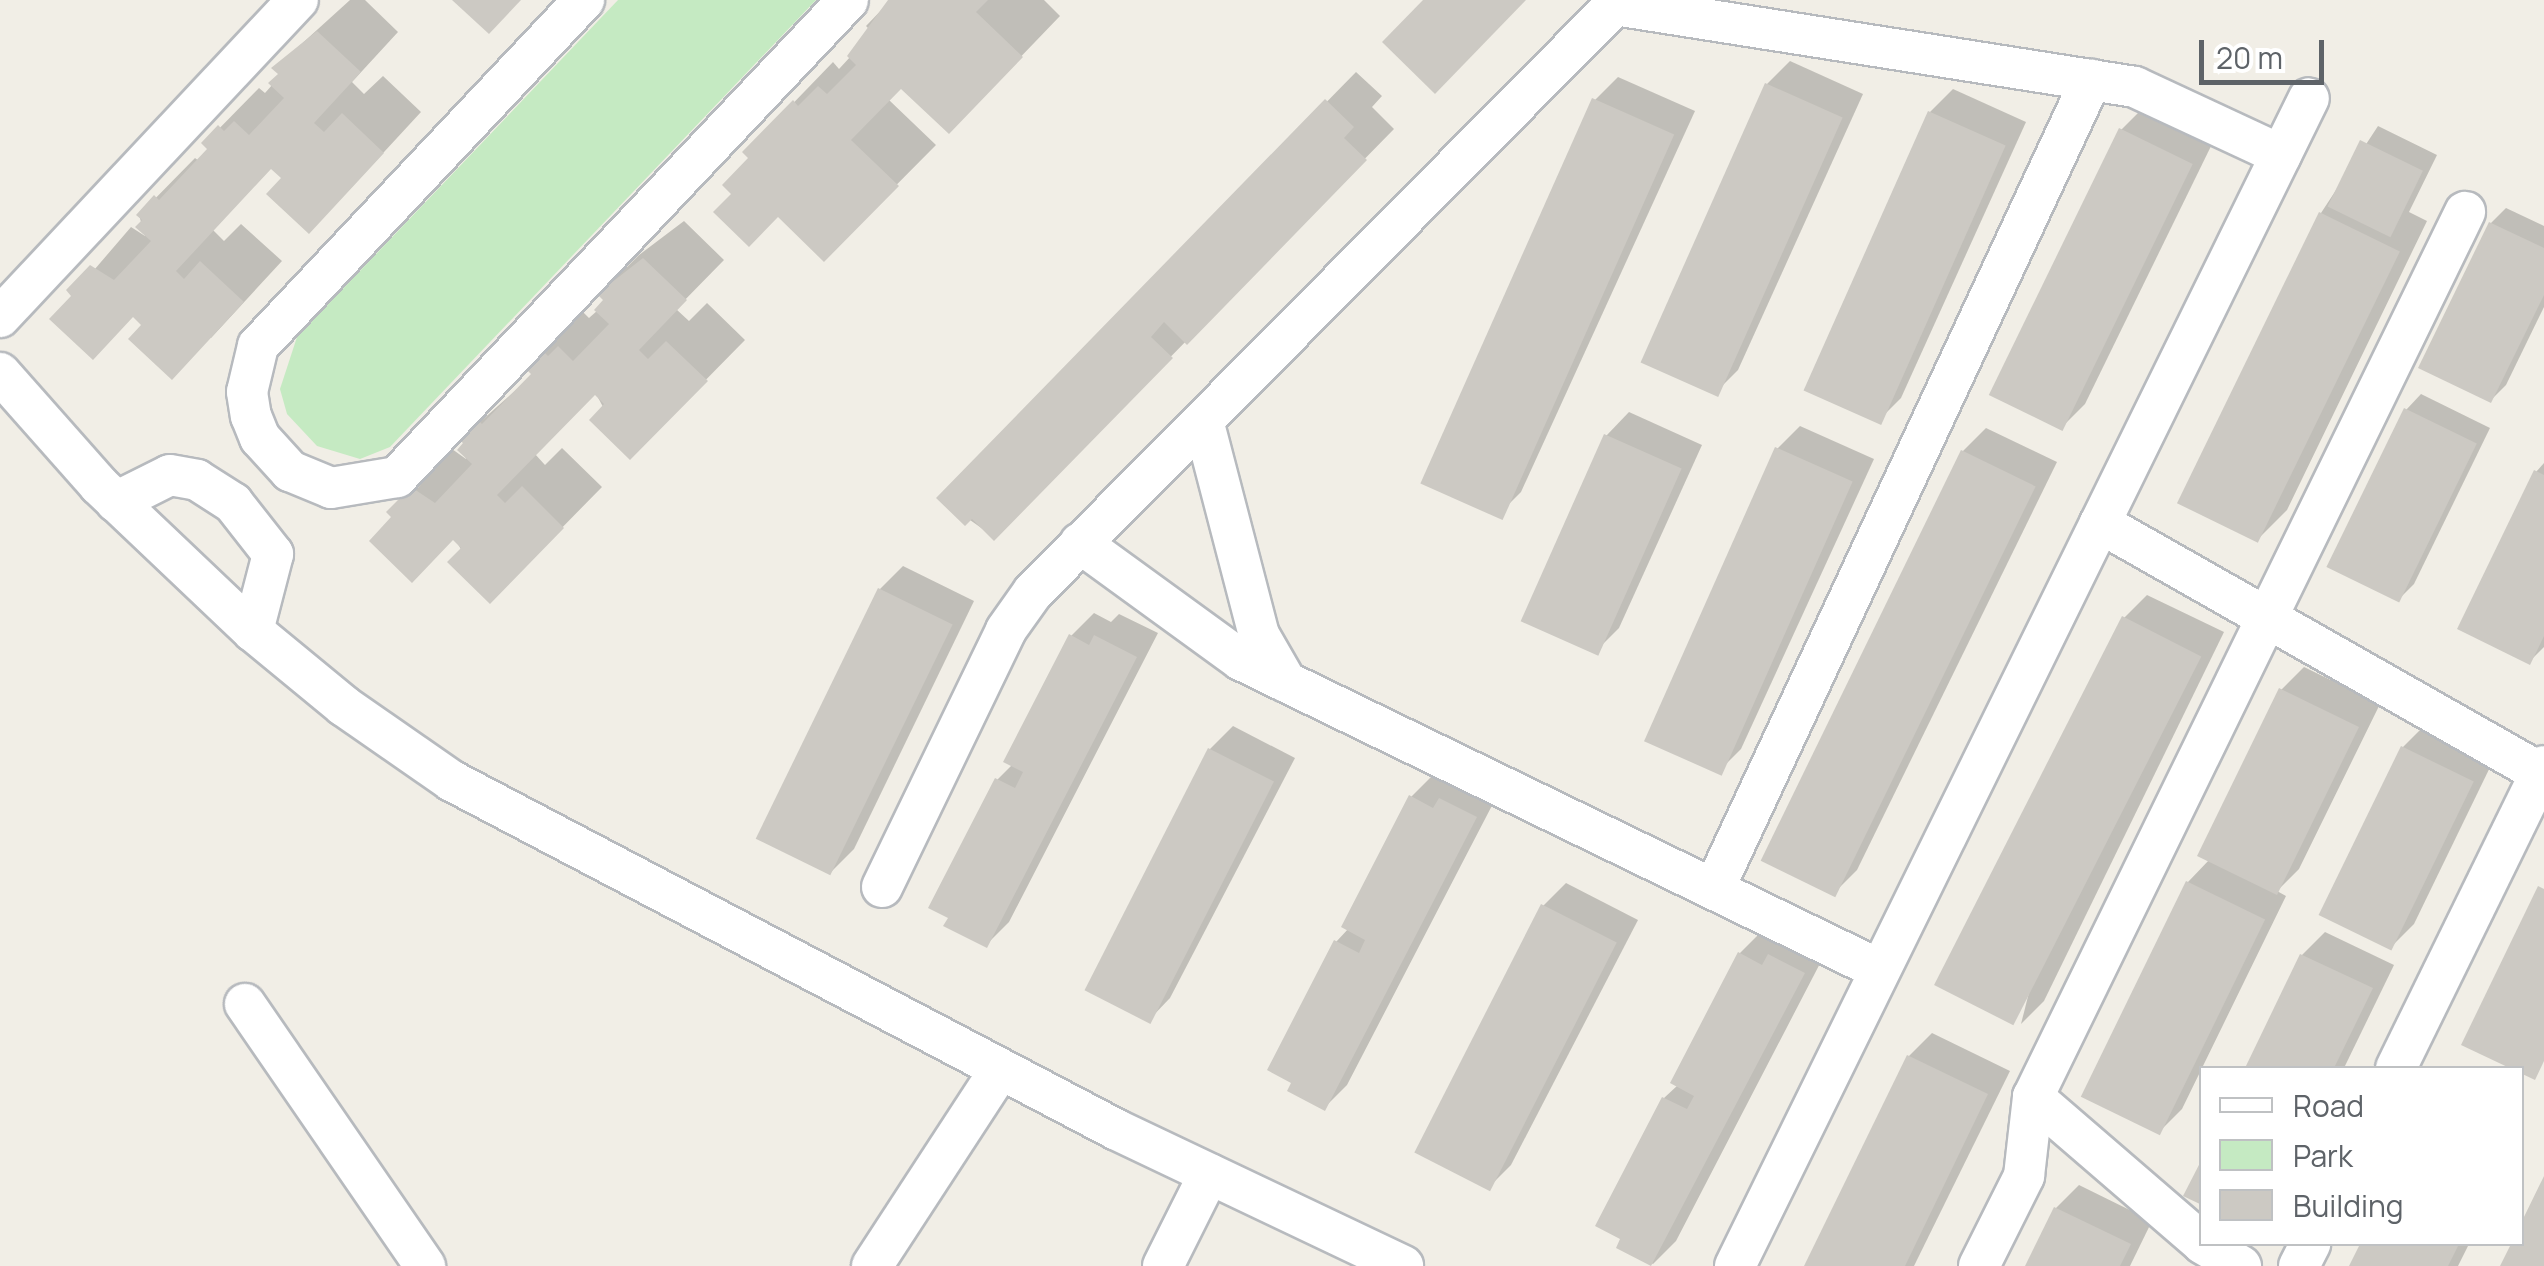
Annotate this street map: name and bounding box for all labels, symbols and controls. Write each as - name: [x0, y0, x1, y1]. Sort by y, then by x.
- scale bar: [2204, 20, 2329, 82]
- text: 20 m: [2216, 37, 2283, 78]
- legend: [2199, 1066, 2524, 1246]
- text: Road: [2293, 1085, 2364, 1126]
- text: Park: [2293, 1135, 2353, 1176]
- text: Building: [2293, 1185, 2404, 1226]

